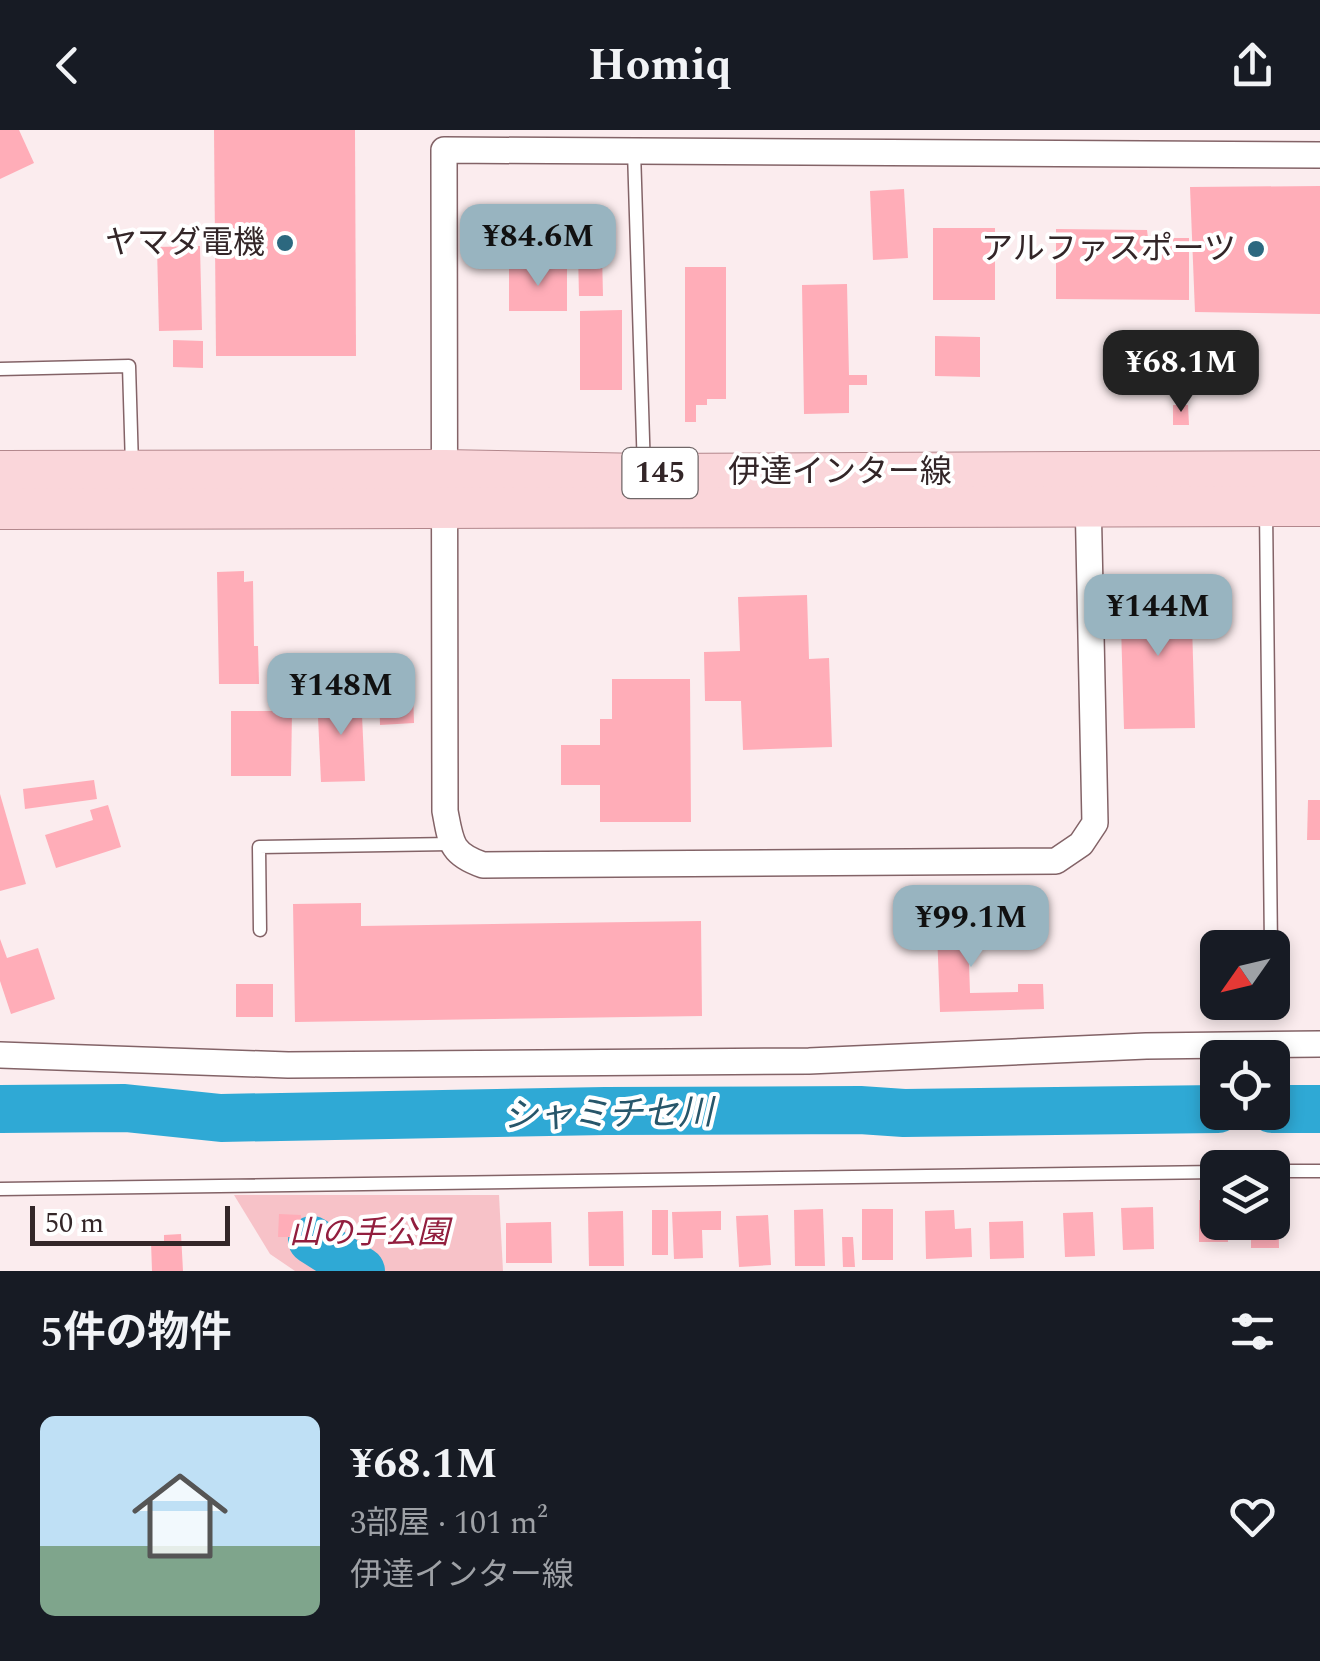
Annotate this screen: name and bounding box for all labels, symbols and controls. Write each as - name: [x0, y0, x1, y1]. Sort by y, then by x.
- text: Homiq: [588, 31, 732, 100]
- icon: back: [40, 38, 95, 93]
- icon: share: [1225, 38, 1280, 93]
- pin: ¥84.6M: [457, 204, 619, 289]
- text: ¥84.6M: [482, 212, 594, 261]
- place label: ヤマダ電機: [105, 219, 265, 268]
- place label: アルファスポーツ: [981, 225, 1236, 274]
- marker: ヤマダ電機: [274, 232, 296, 254]
- marker: アルファスポーツ: [1245, 238, 1267, 260]
- pin: ¥68.1M: [1100, 330, 1262, 415]
- text: ¥68.1M: [1125, 338, 1237, 387]
- road number: 145: [622, 448, 698, 498]
- street label: 伊達インター線: [728, 448, 952, 497]
- pin: ¥144M: [1088, 574, 1228, 659]
- text: ¥144M: [1106, 582, 1210, 631]
- pin: ¥148M: [271, 653, 411, 738]
- text: ¥148M: [289, 661, 393, 710]
- pin: ¥99.1M: [890, 885, 1052, 970]
- text: ¥99.1M: [915, 893, 1027, 942]
- north arrow: [1200, 930, 1290, 1020]
- map controls: [1200, 930, 1290, 1240]
- button: locate: [1200, 1040, 1290, 1130]
- water label: シャミチセ川: [503, 1087, 717, 1143]
- button: layers: [1200, 1150, 1290, 1240]
- scale bar: [30, 1201, 230, 1246]
- text: 50 m: [45, 1202, 104, 1245]
- park label: 山の手公園: [289, 1209, 453, 1258]
- text: 5件の物件: [40, 1302, 232, 1365]
- icon: filters: [1225, 1304, 1280, 1359]
- text: ¥68.1M: [350, 1433, 497, 1496]
- icon: home: [120, 1456, 240, 1576]
- icon: heart: [1225, 1489, 1280, 1544]
- text: 3部屋 · 101 m²: [350, 1499, 548, 1548]
- text: 伊達インター線: [350, 1551, 574, 1600]

